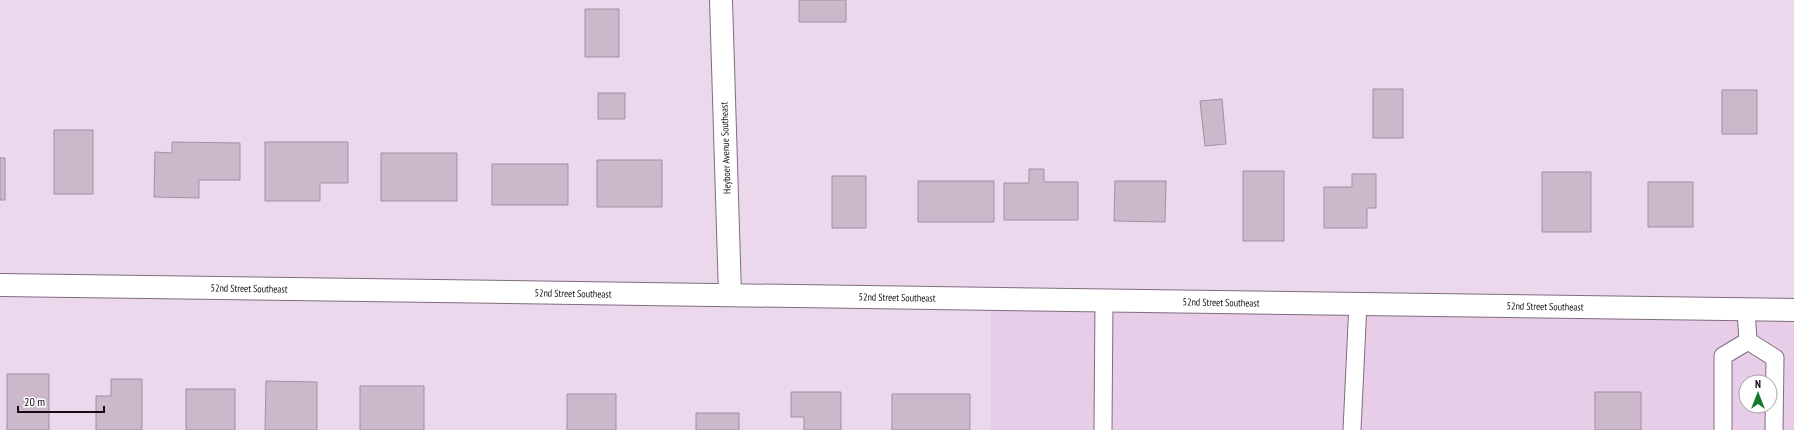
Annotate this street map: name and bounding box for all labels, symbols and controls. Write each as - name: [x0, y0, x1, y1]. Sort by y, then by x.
- street label: Heyboer Avenue Southeast: [717, 101, 734, 194]
- street label: 52nd Street Southeast: [210, 281, 288, 296]
- street label: 52nd Street Southeast: [534, 286, 612, 301]
- street label: 52nd Street Southeast: [858, 290, 936, 305]
- street label: 52nd Street Southeast: [1182, 295, 1260, 310]
- street label: 52nd Street Southeast: [1506, 299, 1584, 314]
- north arrow: [1738, 374, 1778, 414]
- text: N: [1755, 377, 1761, 391]
- scale bar: [18, 388, 104, 414]
- text: 20 m: [24, 394, 45, 409]

